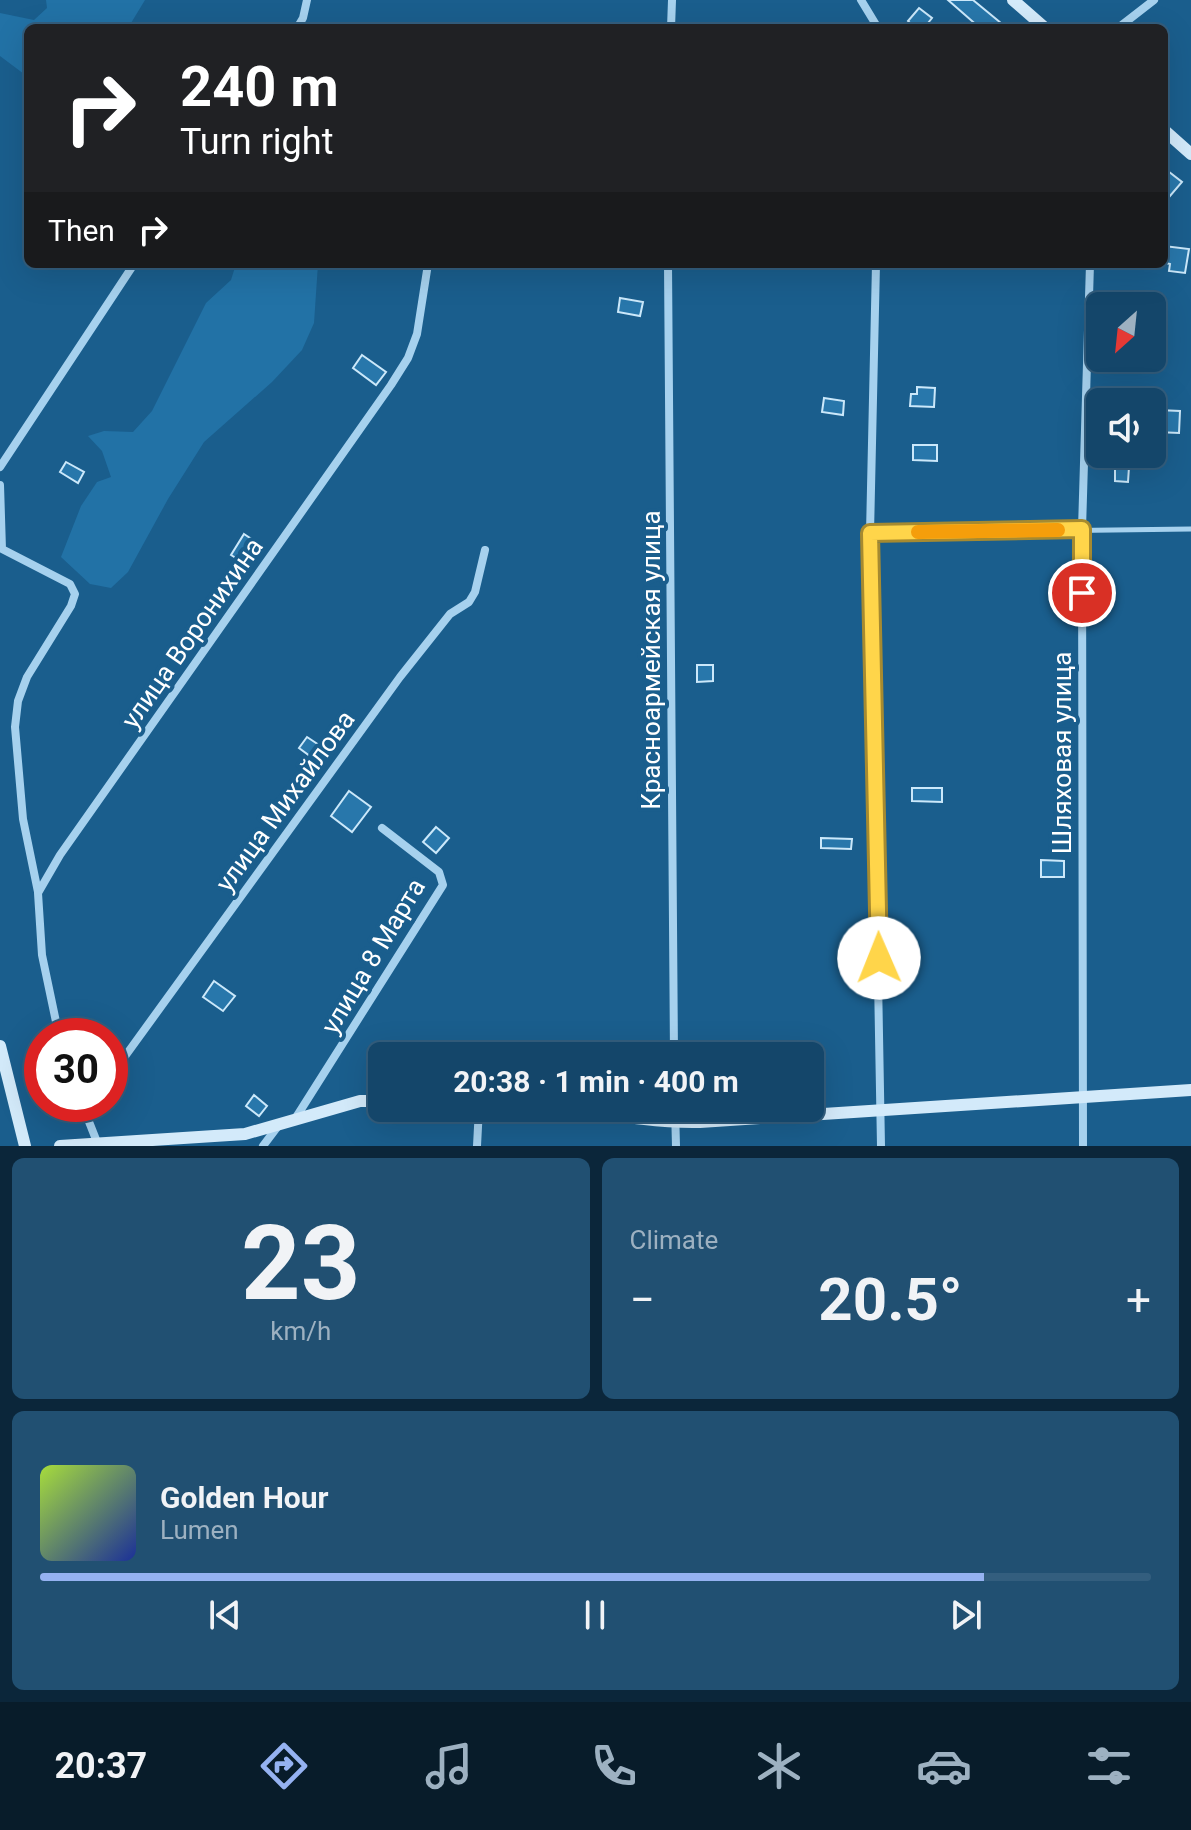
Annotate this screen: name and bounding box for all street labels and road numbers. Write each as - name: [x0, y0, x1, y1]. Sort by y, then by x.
- street label: Красноармейская улица: [636, 510, 666, 810]
- street label: улица Воронихина: [115, 532, 269, 734]
- street label: Шляховая улица: [1047, 652, 1077, 854]
- street label: улица Михайлова: [209, 705, 361, 897]
- street label: улица 8 Марта: [315, 873, 431, 1039]

